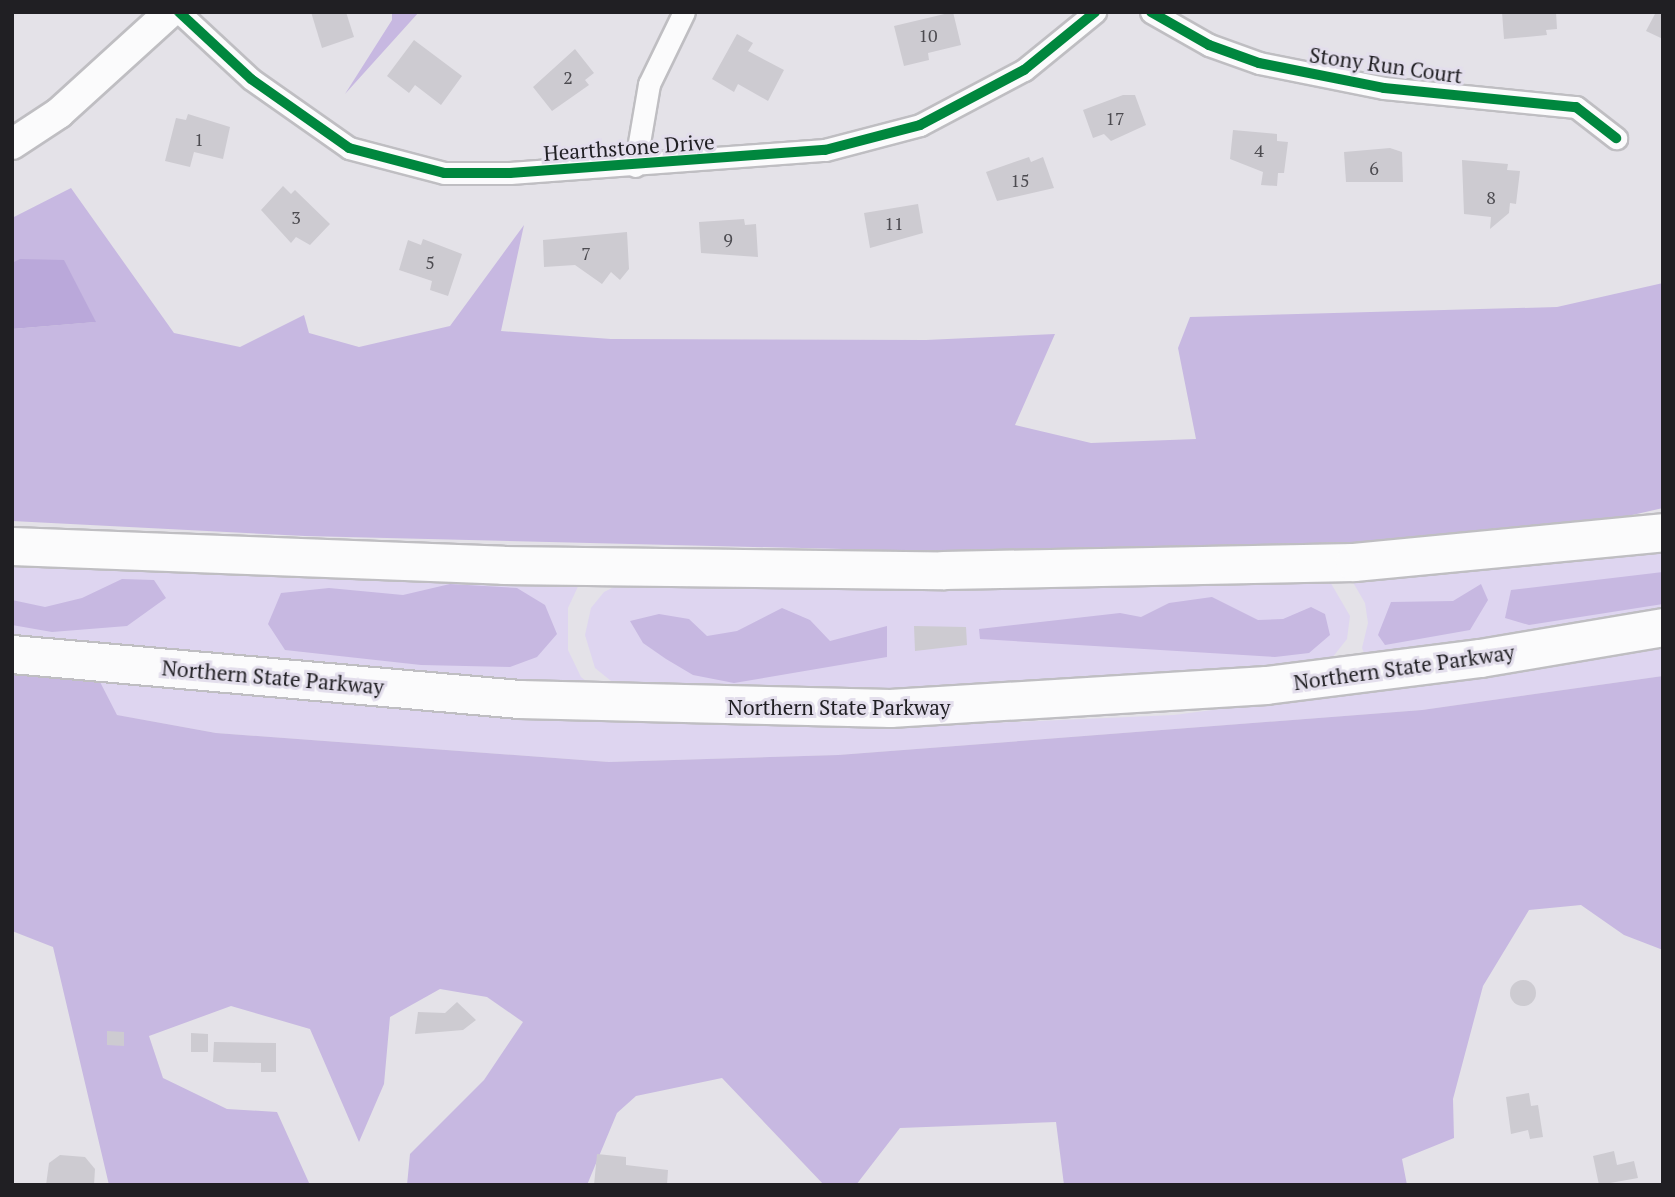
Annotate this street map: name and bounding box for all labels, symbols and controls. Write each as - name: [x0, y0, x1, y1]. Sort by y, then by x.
- house number: 10: [918, 24, 938, 46]
- street label: Stony Run Court: [1308, 42, 1464, 88]
- house number: 2: [563, 66, 573, 88]
- house number: 17: [1105, 107, 1125, 129]
- house number: 1: [194, 128, 204, 150]
- street label: Hearthstone Drive: [543, 128, 715, 166]
- house number: 4: [1254, 139, 1264, 161]
- house number: 6: [1369, 157, 1379, 179]
- house number: 15: [1010, 169, 1030, 191]
- house number: 8: [1486, 186, 1496, 208]
- house number: 3: [291, 206, 301, 228]
- house number: 11: [884, 212, 904, 234]
- house number: 9: [723, 228, 733, 250]
- house number: 7: [581, 242, 591, 264]
- house number: 5: [425, 251, 435, 273]
- street label: Northern State Parkway: [1292, 639, 1516, 695]
- street label: Northern State Parkway: [161, 655, 385, 699]
- street label: Northern State Parkway: [728, 694, 950, 720]

